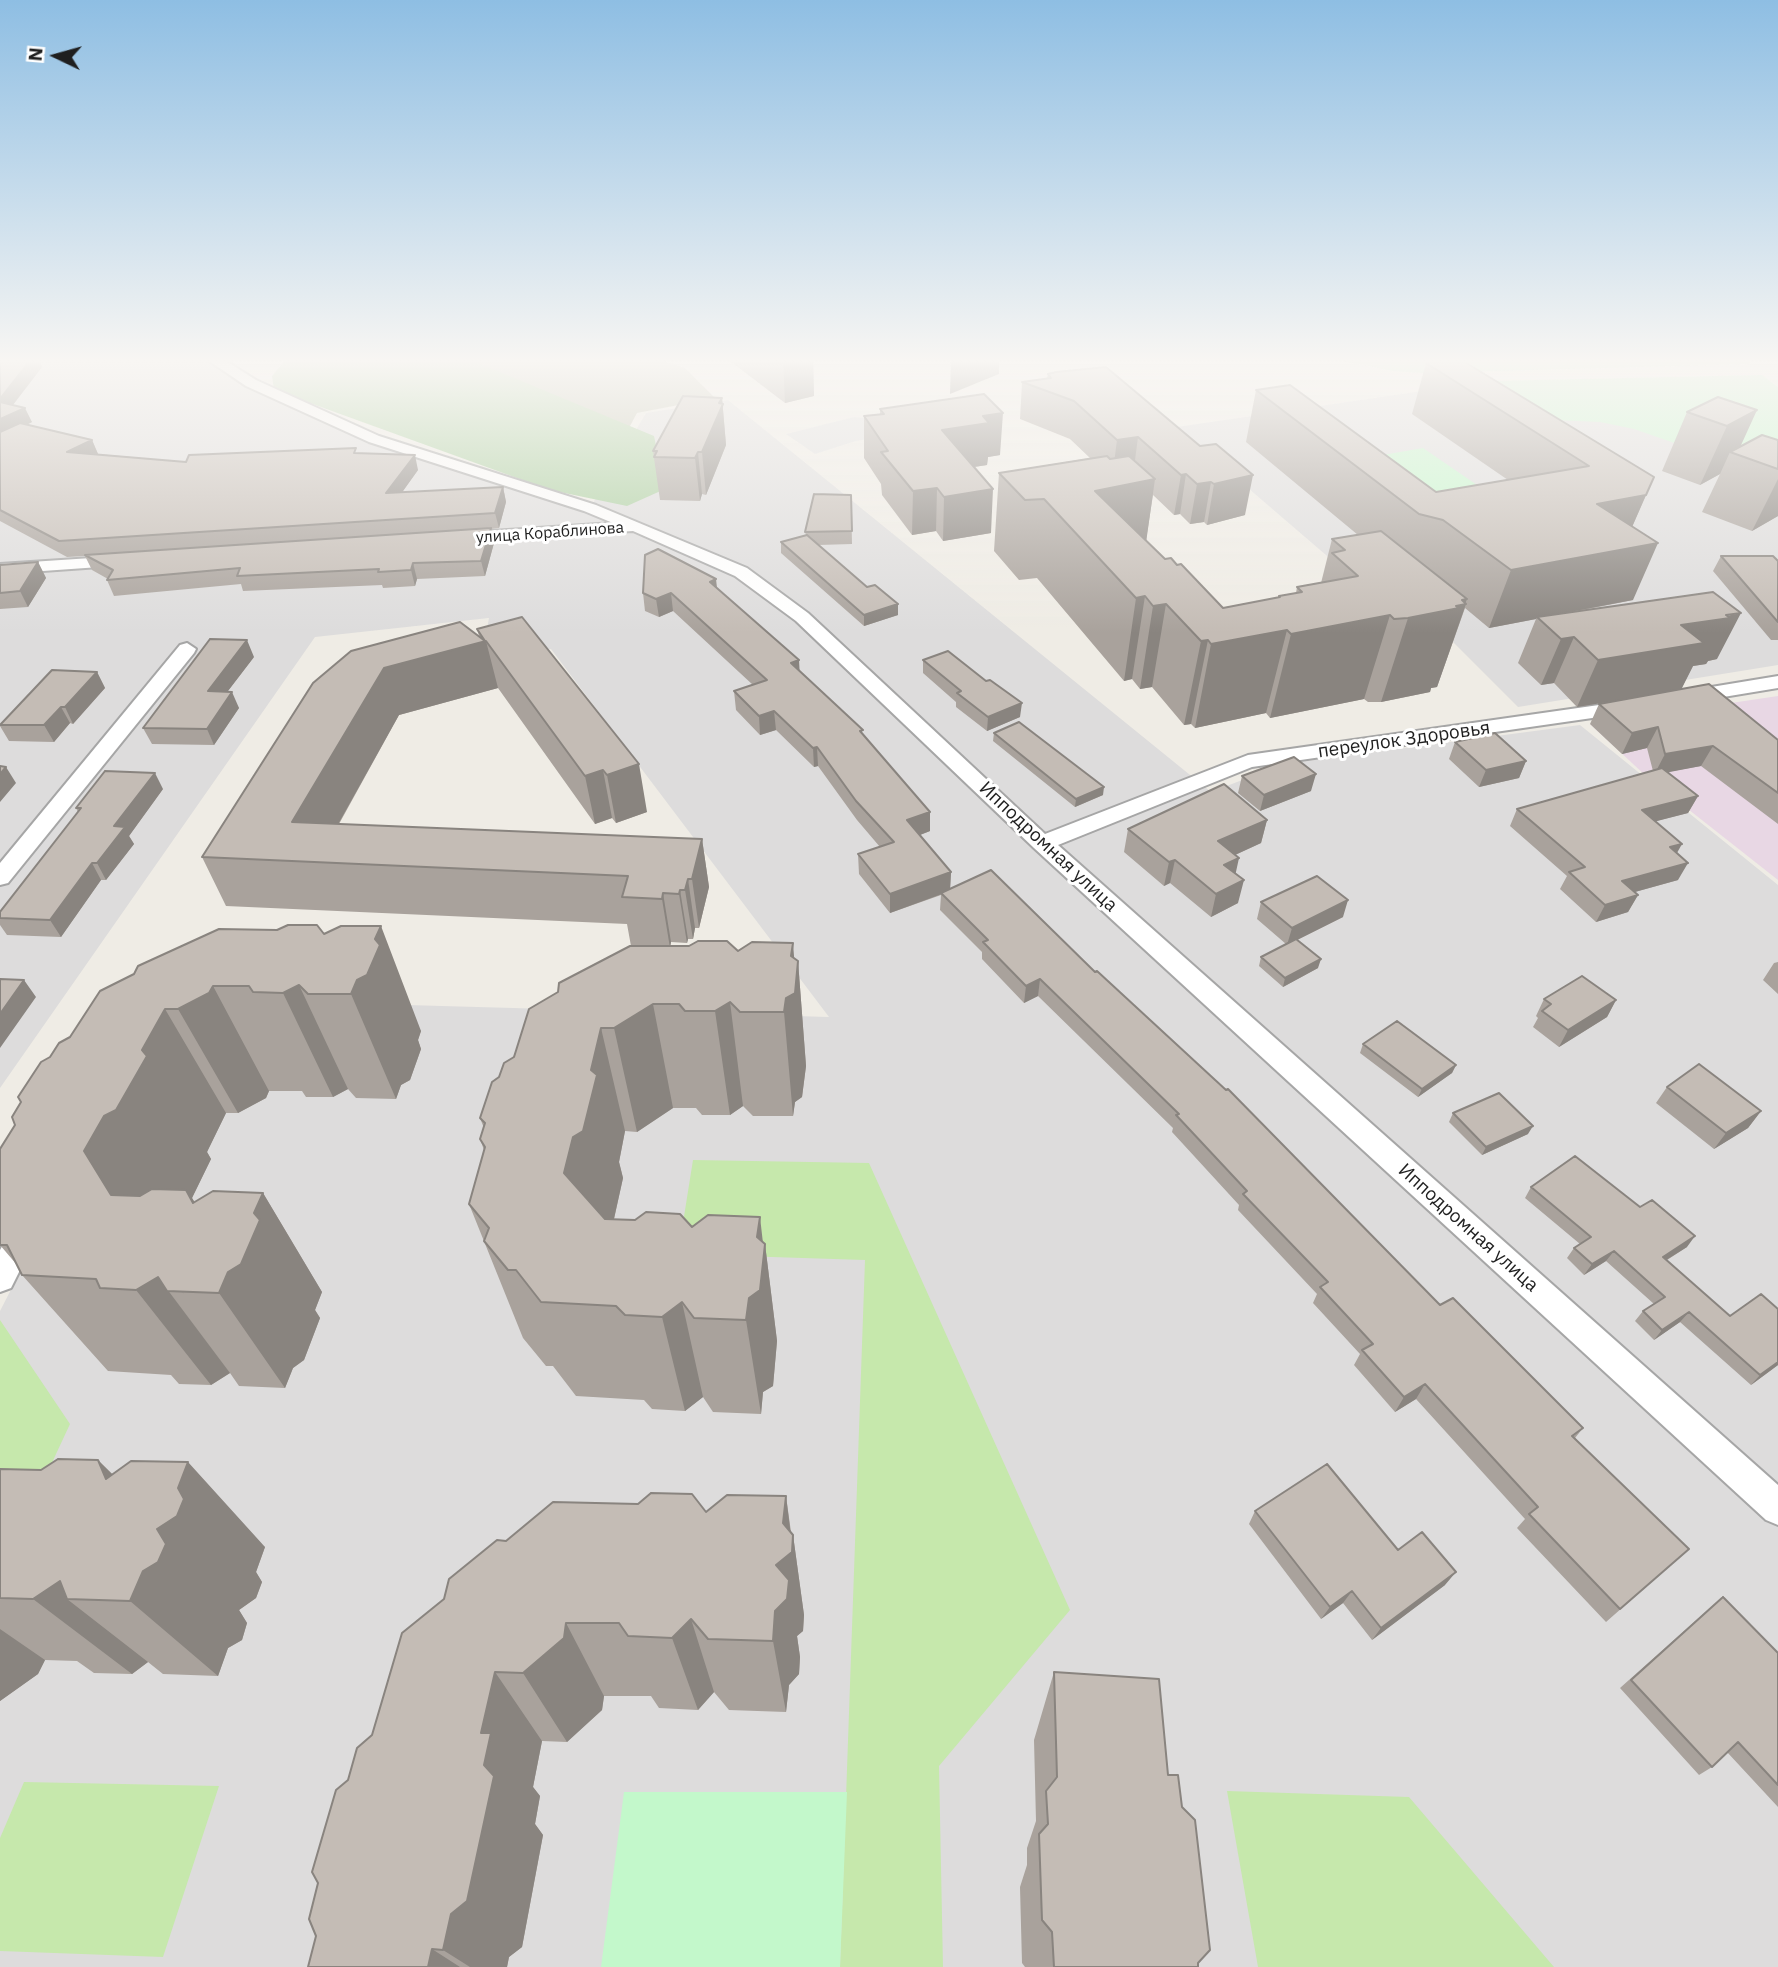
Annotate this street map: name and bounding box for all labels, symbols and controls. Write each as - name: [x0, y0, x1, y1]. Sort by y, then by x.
- north arrow: [21, 21, 91, 91]
- text: N: [23, 46, 48, 62]
- street label: улица Кораблинова: [475, 518, 625, 548]
- street label: переулок Здоровья: [1316, 717, 1492, 763]
- street label: Ипподромная улица: [974, 777, 1122, 917]
- street label: Ипподромная улица: [1393, 1159, 1543, 1297]

